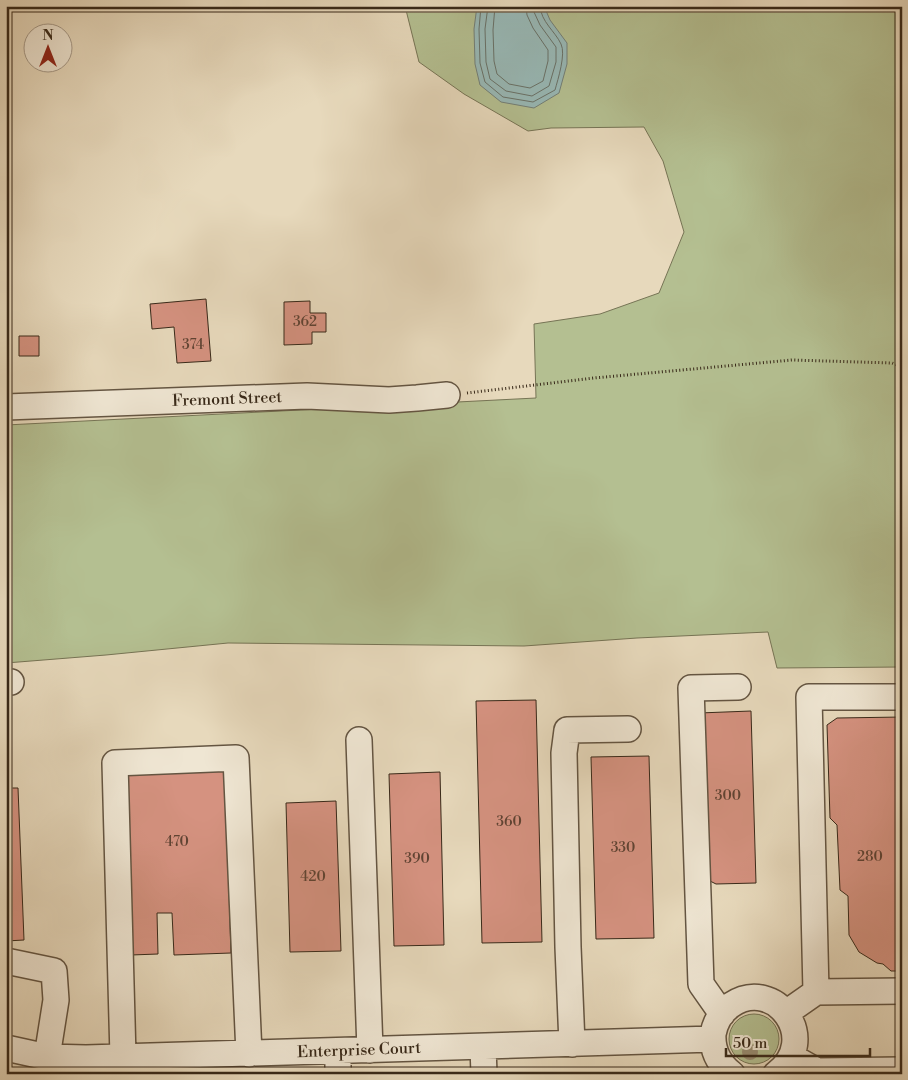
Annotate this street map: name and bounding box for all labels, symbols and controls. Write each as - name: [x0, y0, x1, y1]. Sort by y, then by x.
- north arrow: [22, 22, 72, 72]
- text: N: [42, 27, 54, 45]
- house number: 362: [293, 313, 317, 331]
- house number: 374: [182, 336, 204, 354]
- street label: Fremont Street: [172, 387, 283, 411]
- house number: 300: [715, 787, 741, 805]
- house number: 360: [496, 813, 522, 831]
- house number: 470: [165, 833, 189, 851]
- house number: 330: [611, 839, 635, 857]
- house number: 280: [857, 848, 883, 866]
- house number: 390: [404, 850, 430, 868]
- house number: 420: [300, 868, 326, 886]
- scale bar: [726, 1025, 869, 1057]
- text: 50 m: [733, 1034, 767, 1053]
- street label: Enterprise Court: [297, 1038, 422, 1062]

